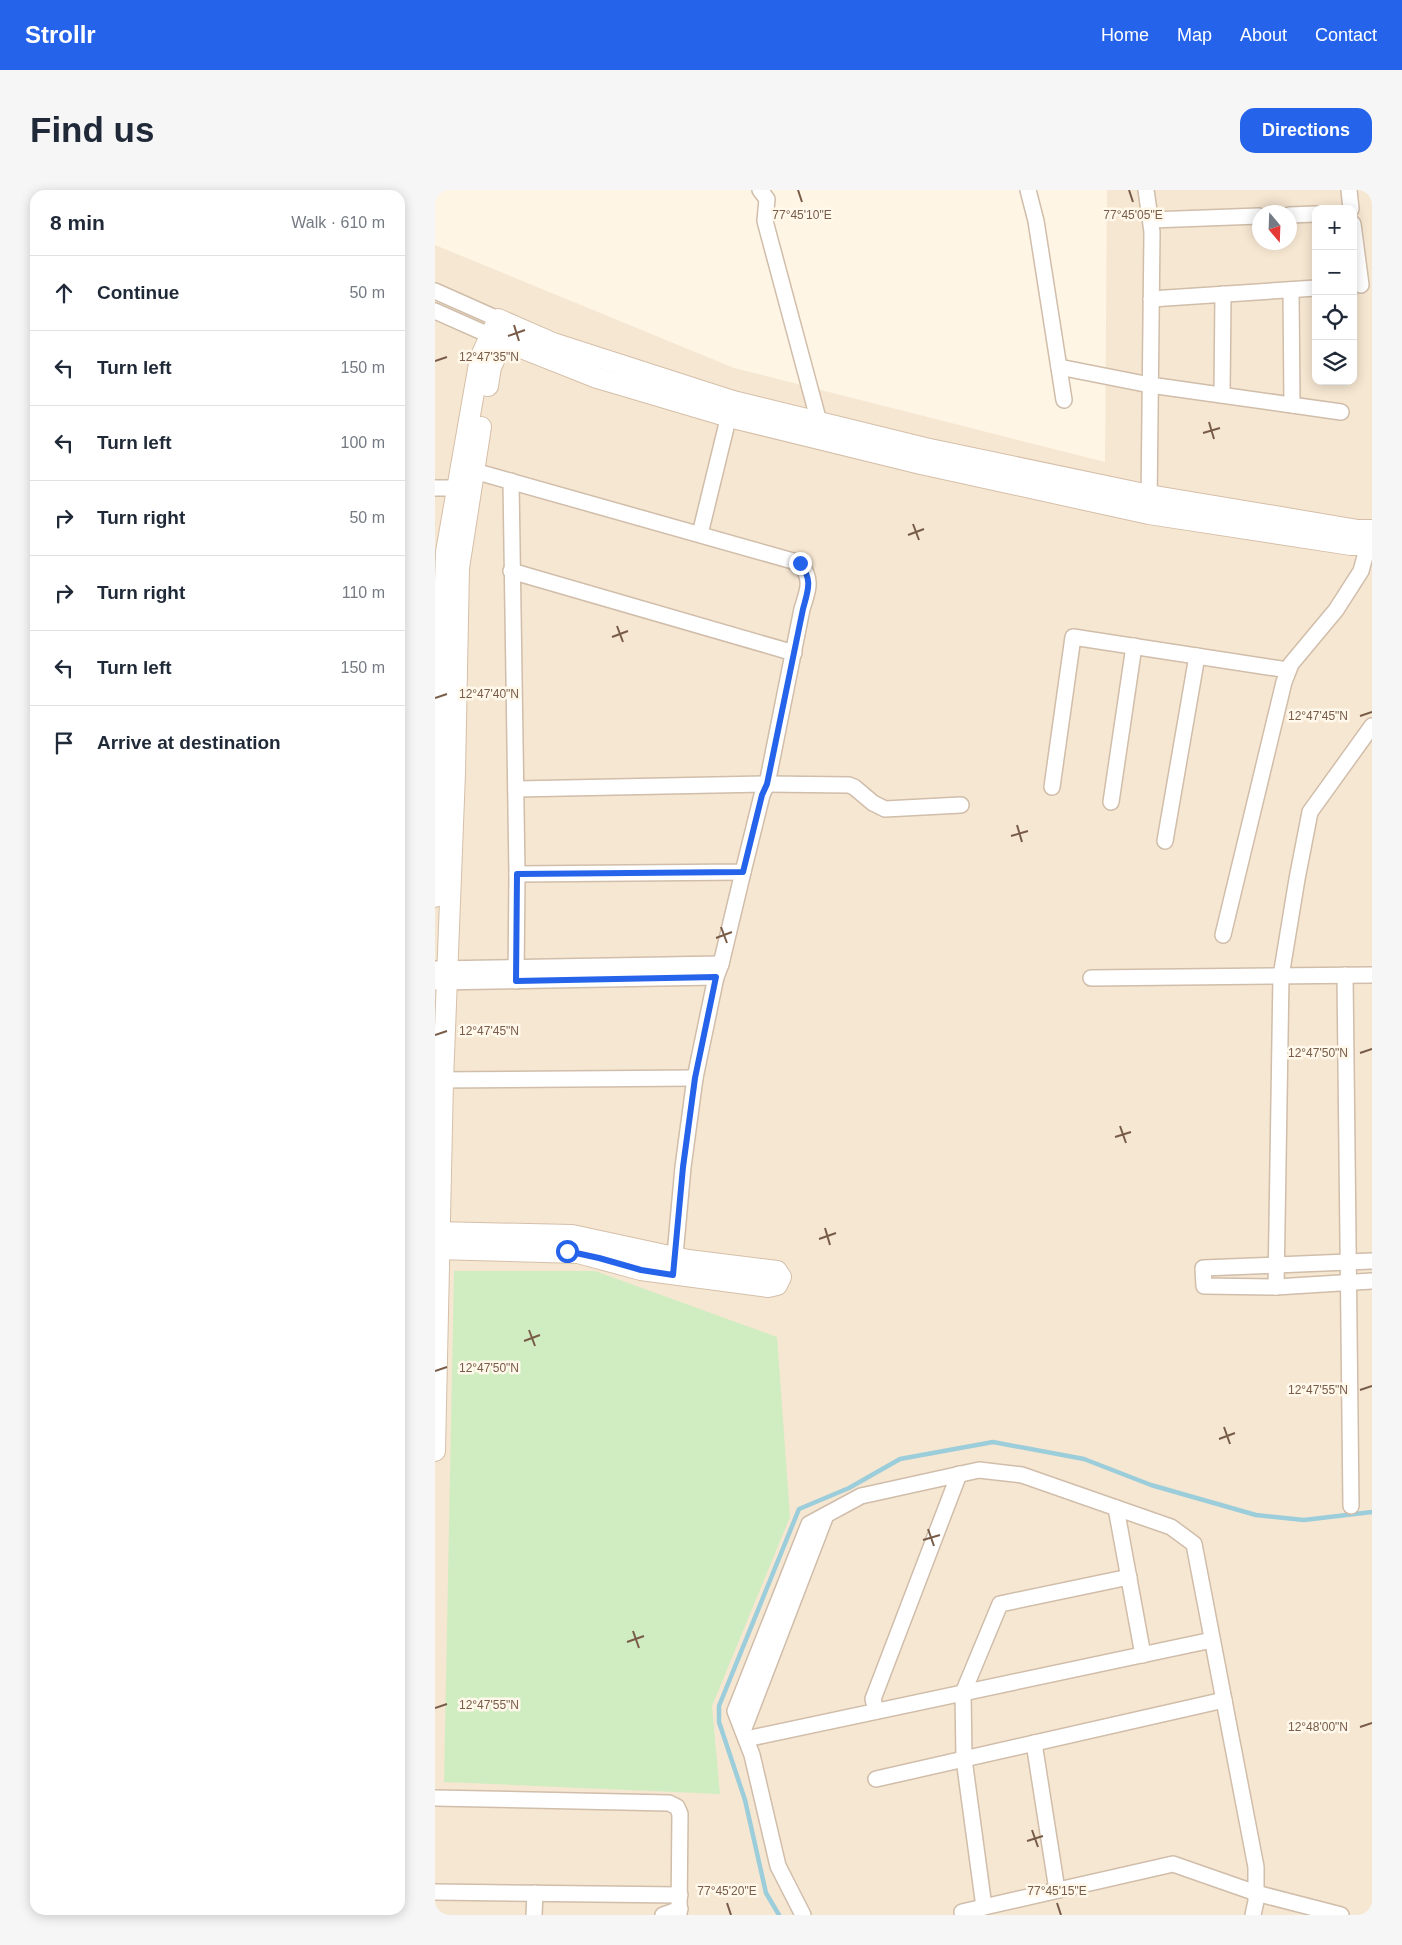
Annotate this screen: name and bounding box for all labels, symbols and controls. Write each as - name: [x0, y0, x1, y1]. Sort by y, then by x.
- text: Strollr: [25, 21, 96, 48]
- text: Home: [1101, 25, 1149, 45]
- text: Map: [1177, 25, 1212, 45]
- text: About: [1240, 25, 1287, 45]
- text: Contact: [1315, 25, 1377, 45]
- button: Directions: [1240, 108, 1372, 153]
- text: Find us: [30, 110, 154, 149]
- north arrow: [1252, 205, 1297, 250]
- map controls: [1312, 205, 1357, 385]
- button: +: [1312, 205, 1357, 250]
- text: 77°45'10"E: [772, 208, 832, 222]
- text: 77°45'05"E: [1103, 208, 1163, 222]
- text: 8 min: [50, 211, 105, 234]
- text: Walk · 610 m: [291, 214, 385, 231]
- button: −: [1312, 250, 1357, 295]
- icon: ahead: [50, 279, 78, 307]
- text: Continue: [97, 282, 179, 303]
- text: 50 m: [349, 284, 385, 301]
- button: locate: [1312, 295, 1357, 340]
- button: layers: [1312, 340, 1357, 385]
- text: 12°47'35"N: [459, 350, 519, 364]
- icon: left: [50, 354, 78, 382]
- text: Turn left: [97, 357, 172, 378]
- text: 150 m: [341, 359, 385, 376]
- icon: left: [50, 429, 78, 457]
- text: Turn left: [97, 432, 172, 453]
- text: 100 m: [341, 434, 385, 451]
- icon: right: [50, 504, 78, 532]
- text: Turn right: [97, 507, 185, 528]
- text: 50 m: [349, 509, 385, 526]
- route end: [789, 552, 812, 575]
- icon: right: [50, 579, 78, 607]
- text: Turn right: [97, 582, 185, 603]
- text: 110 m: [342, 584, 385, 601]
- icon: left: [50, 654, 78, 682]
- text: Turn left: [97, 657, 172, 678]
- text: 150 m: [341, 659, 385, 676]
- text: 12°47'40"N: [459, 687, 519, 701]
- text: 12°47'45"N: [1288, 709, 1348, 723]
- icon: arrive: [50, 729, 78, 757]
- text: Arrive at destination: [97, 732, 281, 753]
- text: 12°47'45"N: [459, 1024, 519, 1038]
- text: 12°47'50"N: [1288, 1046, 1348, 1060]
- route start: [556, 1240, 579, 1263]
- text: 12°47'50"N: [459, 1361, 519, 1375]
- text: 12°47'55"N: [1288, 1383, 1348, 1397]
- text: 12°47'55"N: [459, 1698, 519, 1712]
- text: 12°48'00"N: [1288, 1720, 1348, 1734]
- text: 77°45'20"E: [697, 1884, 757, 1898]
- text: 77°45'15"E: [1027, 1884, 1087, 1898]

